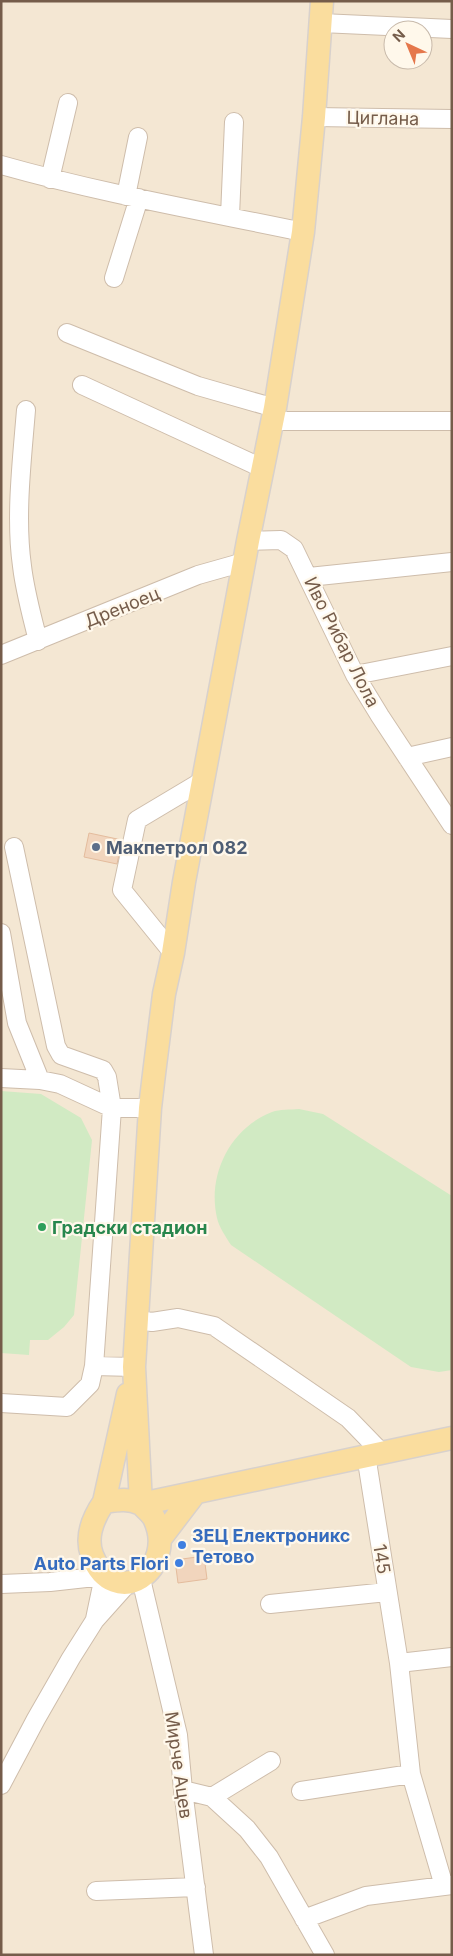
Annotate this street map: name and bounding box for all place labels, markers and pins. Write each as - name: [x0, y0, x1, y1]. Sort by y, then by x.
- place label: Макпетрол 082: [106, 837, 248, 858]
- marker: Макпетрол 082: [90, 841, 102, 853]
- place label: Градски стадион: [52, 1217, 207, 1238]
- marker: Градски стадион: [36, 1221, 48, 1233]
- place label: ЗЕЦ Електроникс Тетово: [192, 1525, 350, 1567]
- marker: ЗЕЦ Електроникс Тетово: [176, 1539, 188, 1551]
- place label: Auto Parts Flori: [33, 1553, 169, 1574]
- marker: Auto Parts Flori: [173, 1557, 185, 1569]

